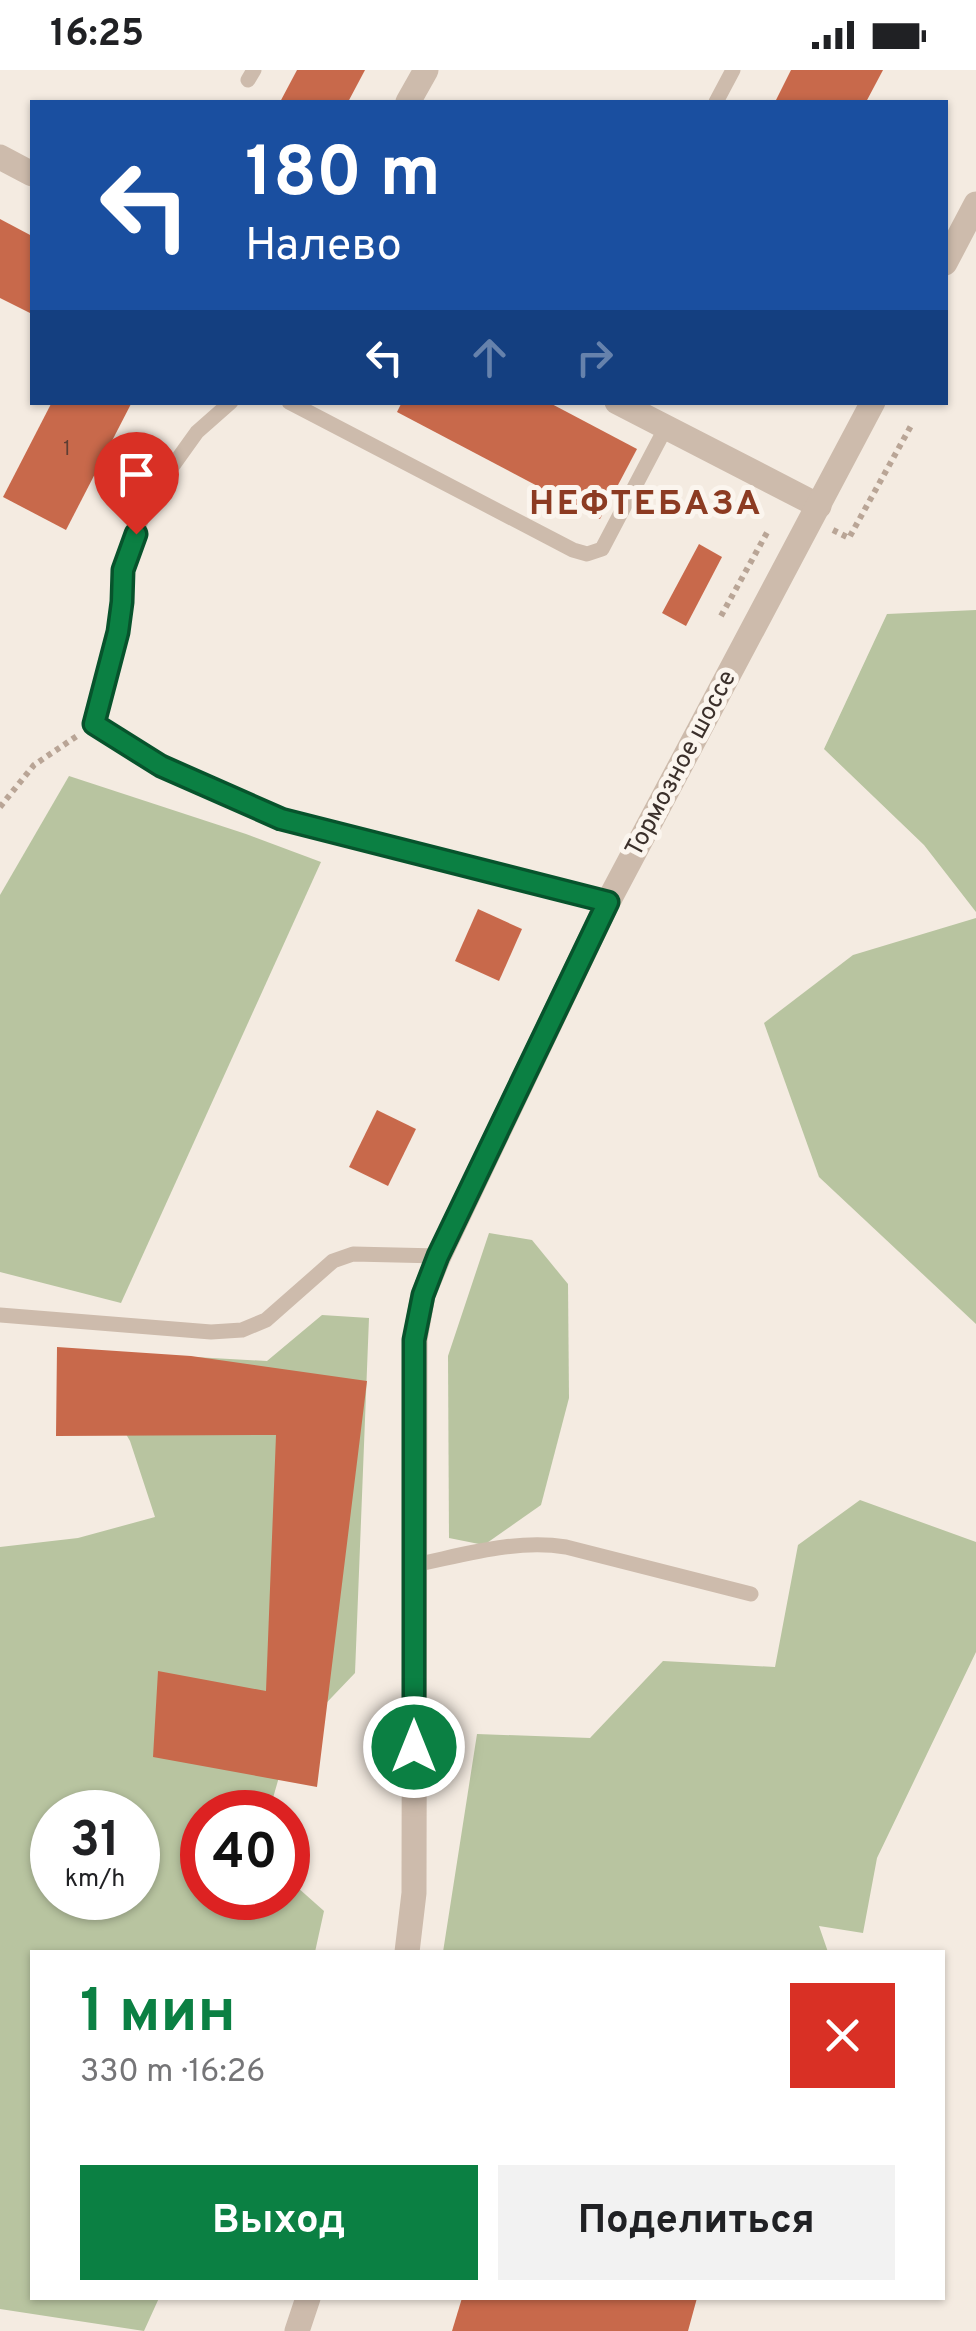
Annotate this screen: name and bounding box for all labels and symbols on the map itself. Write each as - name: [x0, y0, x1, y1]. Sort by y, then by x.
- pin: [94, 432, 179, 535]
- house number: 1: [63, 437, 71, 463]
- district label: НЕФТЕБАЗА: [529, 483, 763, 527]
- street label: Тормозное шоссе: [619, 665, 745, 863]
- position arrow: [362, 1695, 466, 1799]
- speed limit sign: 40: [180, 1790, 310, 1920]

